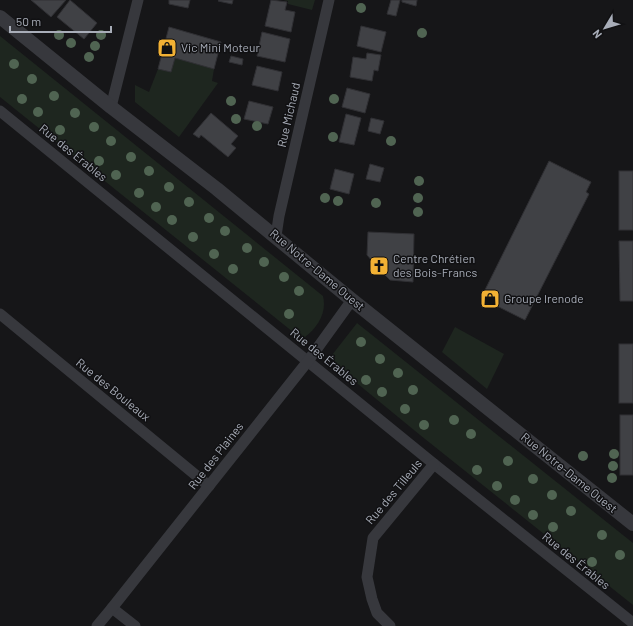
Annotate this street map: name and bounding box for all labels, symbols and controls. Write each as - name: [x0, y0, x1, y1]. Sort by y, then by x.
- scale bar: [10, 8, 111, 34]
- north arrow: [585, 8, 625, 48]
- text: 50 m: [16, 14, 41, 28]
- text: N: [589, 28, 604, 41]
- shop icon: Vic Mini Moteur: [156, 37, 178, 59]
- place label: Vic Mini Moteur: [181, 40, 260, 54]
- street label: Rue Michaud: [274, 81, 302, 149]
- street label: Rue des Érables: [37, 121, 110, 184]
- street label: Rue Notre-Dame Ouest: [267, 226, 368, 313]
- place label: Centre Chrétien des Bois-Francs: [393, 251, 477, 279]
- church icon: Centre Chrétien des Bois-Francs: [368, 255, 390, 277]
- shop icon: Groupe Irenode: [479, 288, 501, 310]
- place label: Groupe Irenode: [504, 291, 584, 305]
- street label: Rue des Érables: [288, 325, 361, 388]
- street label: Rue des Bouleaux: [74, 355, 154, 424]
- street label: Rue des Plaines: [185, 419, 246, 492]
- street label: Rue Notre-Dame Ouest: [519, 429, 620, 515]
- street label: Rue des Tilleuls: [362, 456, 425, 527]
- street label: Rue des Érables: [540, 529, 613, 592]

